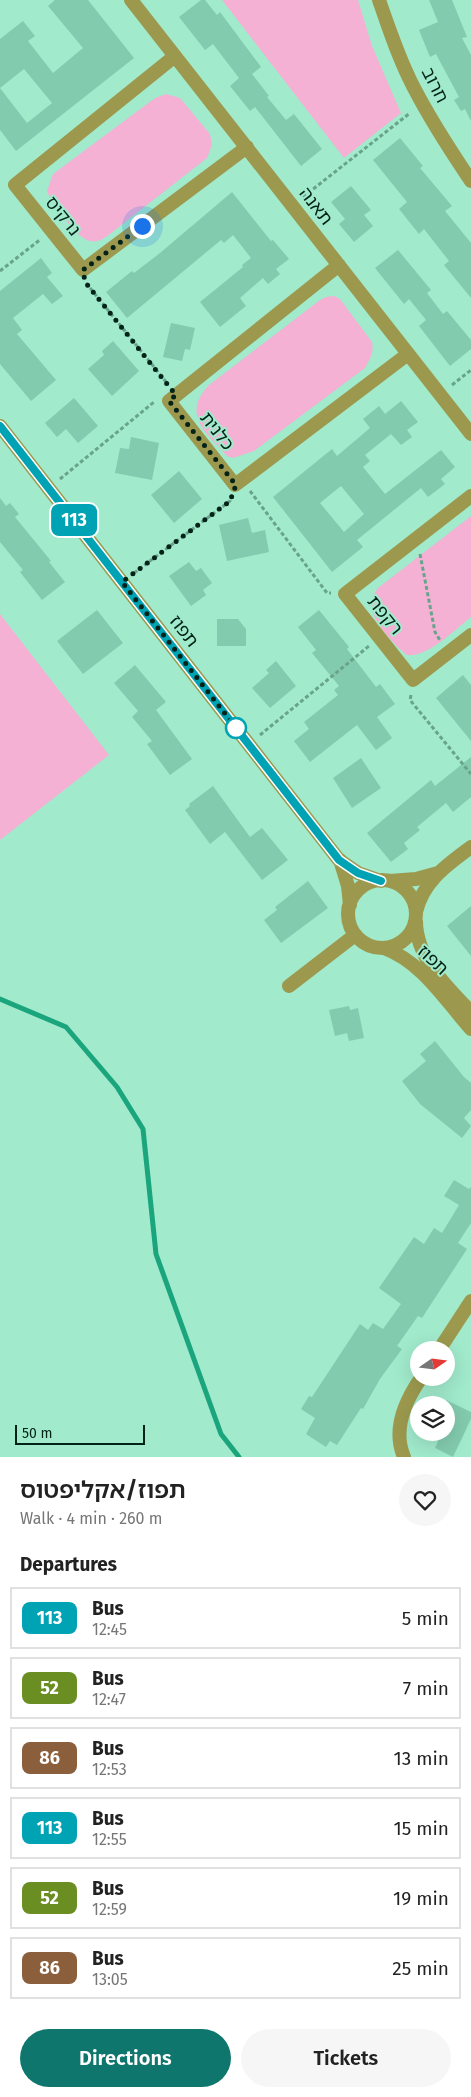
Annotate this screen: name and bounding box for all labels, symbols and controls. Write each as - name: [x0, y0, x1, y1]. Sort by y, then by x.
- street label: חרוב: [417, 64, 453, 106]
- street label: תאנה: [294, 183, 338, 229]
- street label: נרקיס: [41, 192, 85, 240]
- your location: [130, 214, 155, 239]
- street label: כלנית: [195, 407, 239, 455]
- line badge: 113: [45, 504, 103, 536]
- text: 113: [61, 509, 87, 531]
- street label: רקפת: [363, 591, 407, 639]
- street label: תפוז: [165, 611, 203, 651]
- unlabelled marker: [225, 717, 247, 739]
- street label: תפוז: [413, 940, 453, 980]
- north arrow: [410, 1341, 455, 1386]
- map controls: [410, 1341, 455, 1441]
- button: layers: [410, 1396, 455, 1441]
- scale bar: [15, 1422, 145, 1445]
- text: 50 m: [22, 1425, 53, 1442]
- button: heart: [399, 1474, 451, 1526]
- text: תפוז/אקליפטוס: [20, 1476, 186, 1504]
- text: Walk · 4 min · 260 m: [20, 1509, 162, 1528]
- text: Departures: [20, 1553, 117, 1576]
- text: Bus: [92, 1597, 124, 1620]
- text: 113: [37, 1607, 62, 1629]
- text: 5 min: [402, 1607, 449, 1630]
- text: 12:45: [92, 1620, 127, 1639]
- text: Bus: [92, 1667, 124, 1690]
- text: 52: [40, 1677, 59, 1699]
- text: 7 min: [403, 1677, 449, 1700]
- text: 12:47: [92, 1690, 126, 1709]
- text: Bus: [92, 1737, 124, 1760]
- text: 86: [39, 1747, 60, 1769]
- text: 13 min: [393, 1747, 449, 1770]
- text: 12:53: [92, 1760, 127, 1779]
- text: Bus: [92, 1807, 124, 1830]
- text: 113: [37, 1817, 62, 1839]
- text: 15 min: [393, 1817, 449, 1840]
- text: 12:55: [92, 1830, 127, 1849]
- text: Bus: [92, 1877, 124, 1900]
- text: 52: [40, 1887, 59, 1909]
- text: 19 min: [393, 1887, 449, 1910]
- text: 12:59: [92, 1900, 127, 1919]
- text: Bus: [92, 1947, 124, 1970]
- text: 86: [39, 1957, 60, 1979]
- text: 25 min: [392, 1957, 449, 1980]
- text: 13:05: [92, 1970, 128, 1989]
- button: Directions: [20, 2029, 231, 2087]
- button: Tickets: [241, 2029, 451, 2087]

